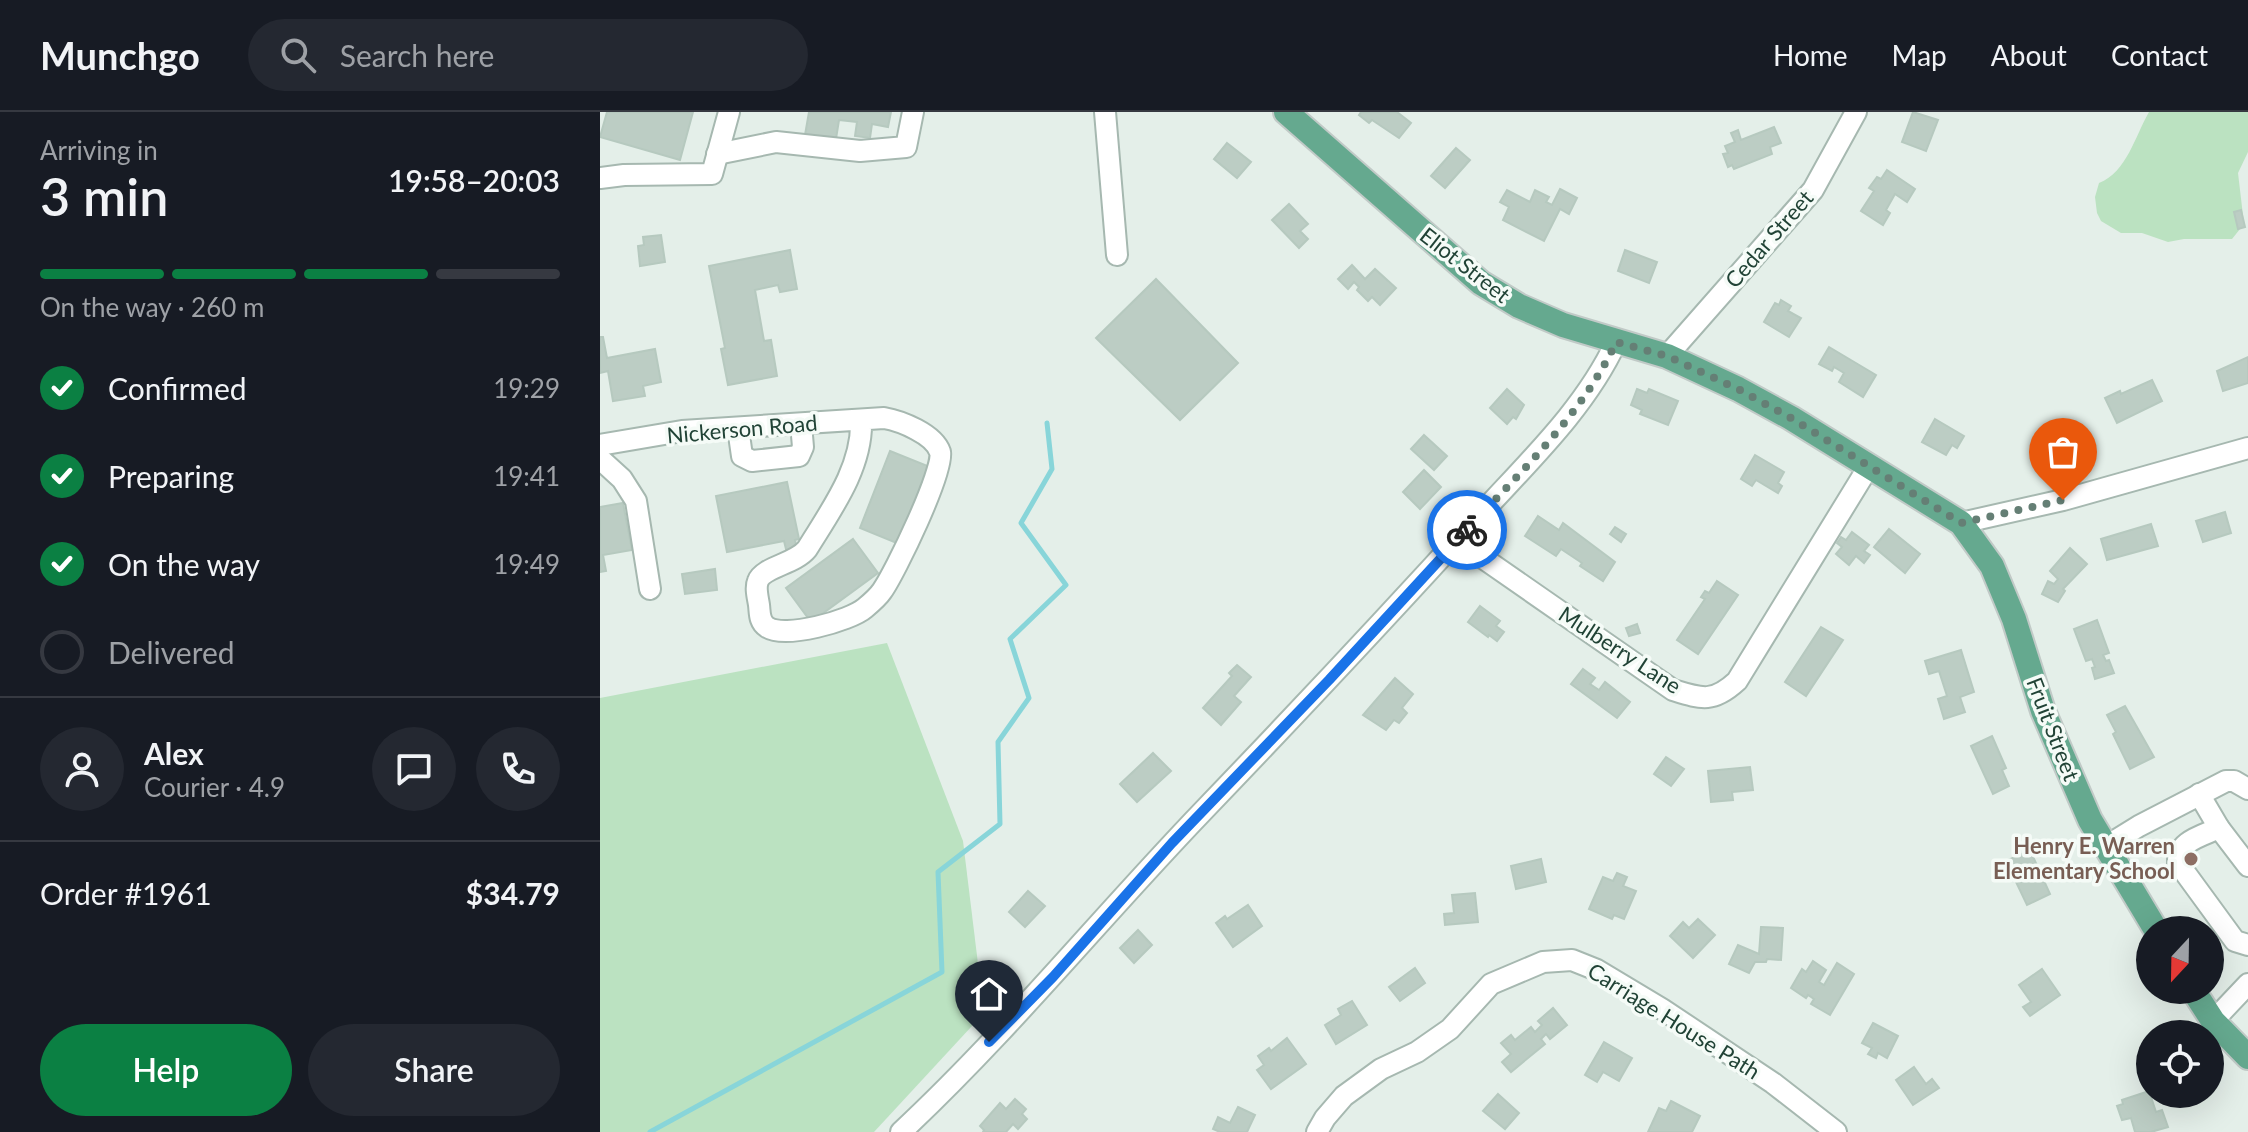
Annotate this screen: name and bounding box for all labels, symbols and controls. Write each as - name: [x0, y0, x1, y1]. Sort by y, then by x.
- search box: [248, 19, 808, 91]
- text: Munchgo: [40, 32, 200, 78]
- icon: search: [276, 33, 320, 77]
- text: Search here: [340, 37, 494, 73]
- text: Home: [1773, 38, 1848, 72]
- text: Map: [1892, 38, 1947, 72]
- text: About: [1991, 38, 2067, 72]
- text: Contact: [2111, 38, 2208, 72]
- text: Arriving in: [40, 134, 158, 166]
- text: 19:58–20:03: [388, 162, 560, 198]
- text: 3 min: [40, 165, 168, 227]
- street label: Cedar Street: [1719, 184, 1818, 293]
- street label: Eliot Street: [1415, 221, 1516, 308]
- text: On the way · 260 m: [40, 291, 264, 323]
- icon: check: [40, 366, 84, 410]
- text: Confirmed: [108, 370, 247, 406]
- text: 19:29: [493, 372, 560, 404]
- street label: Nickerson Road: [665, 408, 818, 449]
- pin: [2029, 418, 2097, 500]
- icon: bag: [2041, 430, 2085, 474]
- icon: check: [40, 454, 84, 498]
- text: Preparing: [108, 458, 234, 494]
- text: 19:41: [493, 460, 560, 492]
- courier: [1427, 490, 1507, 570]
- icon: bike: [1445, 508, 1489, 552]
- icon: check: [40, 542, 84, 586]
- text: On the way: [108, 546, 260, 582]
- text: 19:49: [493, 548, 560, 580]
- street label: Mulberry Lane: [1554, 600, 1686, 699]
- text: Delivered: [108, 634, 235, 670]
- street label: Fruit Street: [2021, 673, 2086, 784]
- button: person: [40, 727, 124, 811]
- button: chat: [372, 727, 456, 811]
- button: phone: [476, 727, 560, 811]
- text: Alex: [144, 735, 204, 771]
- text: Courier · 4.9: [144, 771, 285, 803]
- place label: Henry E. Warren Elementary School: [1993, 832, 2175, 884]
- marker: Henry E. Warren Elementary School: [2182, 850, 2200, 868]
- text: Order #1961: [40, 875, 212, 911]
- text: $34.79: [466, 875, 560, 911]
- north arrow: [2136, 916, 2224, 1004]
- map controls: [2136, 916, 2224, 1108]
- street label: Carriage House Path: [1583, 957, 1765, 1085]
- pin: [955, 960, 1023, 1042]
- icon: home: [967, 972, 1011, 1016]
- button: locate: [2136, 1020, 2224, 1108]
- button: Help: [40, 1024, 292, 1116]
- button: Share: [308, 1024, 560, 1116]

